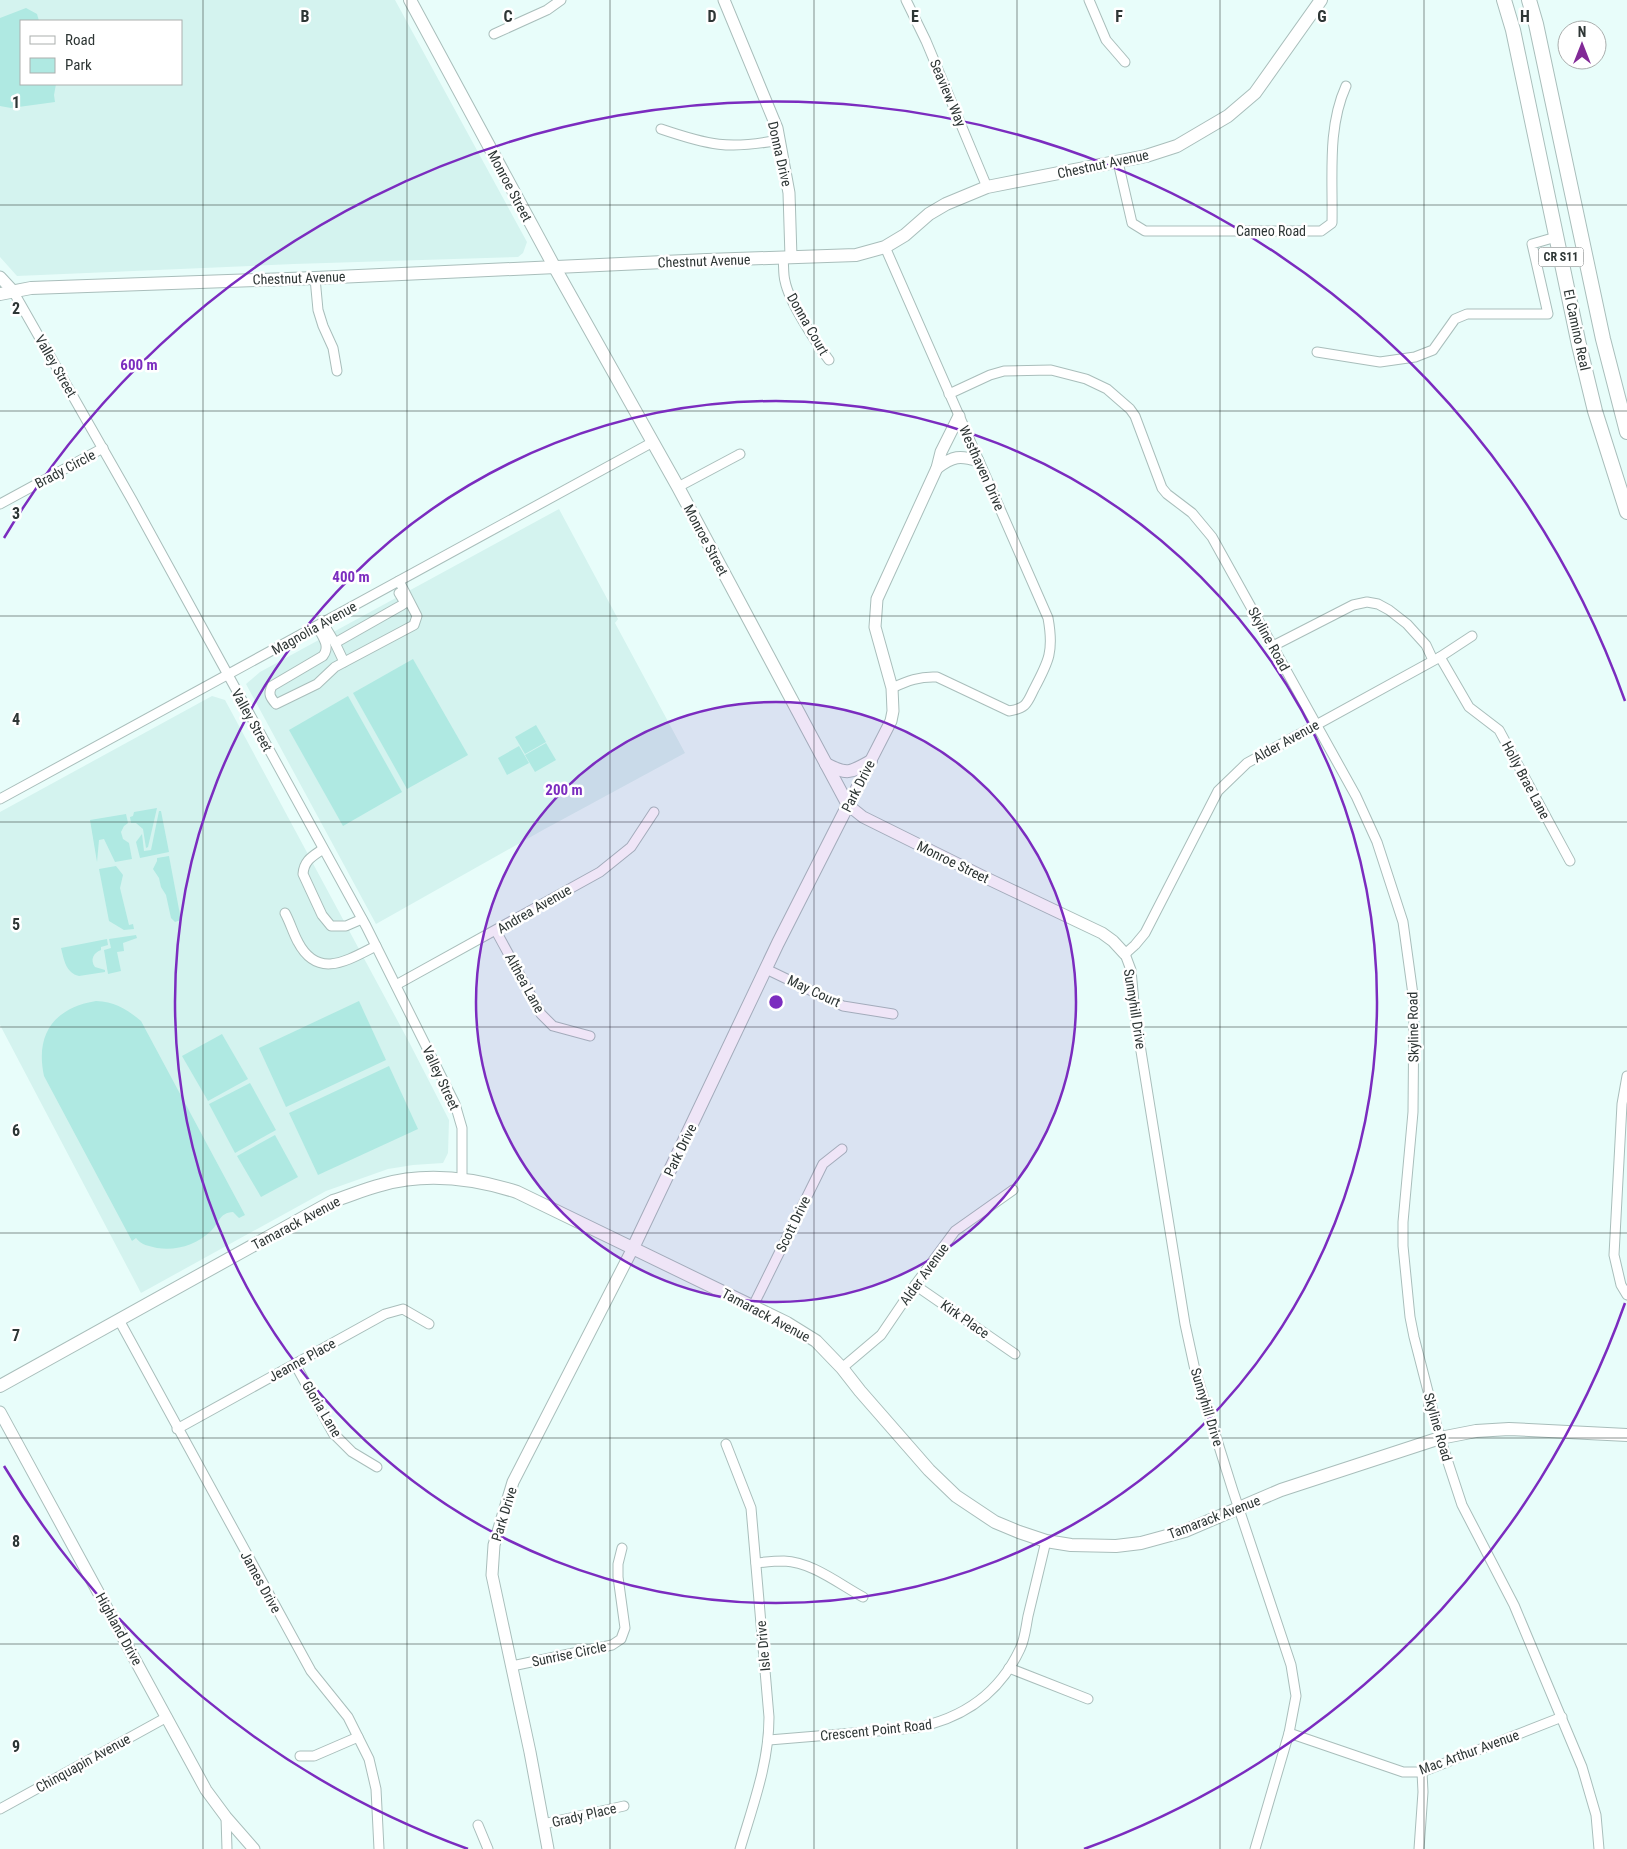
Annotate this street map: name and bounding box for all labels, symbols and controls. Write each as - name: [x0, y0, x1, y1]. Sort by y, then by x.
- text: B: [301, 7, 310, 26]
- text: C: [503, 7, 513, 26]
- text: D: [707, 7, 717, 26]
- text: E: [911, 7, 919, 26]
- text: F: [1115, 7, 1123, 26]
- text: G: [1317, 7, 1327, 26]
- text: H: [1520, 7, 1530, 26]
- legend: [20, 20, 182, 85]
- north arrow: [1557, 20, 1607, 70]
- text: N: [1578, 24, 1586, 40]
- text: Road: [65, 31, 95, 49]
- text: Park: [65, 56, 92, 74]
- street label: Seaview Way: [927, 57, 969, 129]
- text: 1: [12, 93, 20, 112]
- street label: Donna Drive: [765, 120, 795, 189]
- street label: Chestnut Avenue: [1056, 146, 1151, 181]
- street label: Monroe Street: [485, 148, 535, 224]
- street label: Cameo Road: [1236, 223, 1306, 239]
- road number: CR S11: [1538, 248, 1584, 266]
- street label: Chestnut Avenue: [657, 251, 751, 271]
- street label: Chestnut Avenue: [252, 268, 346, 288]
- street label: El Camino Real: [1561, 288, 1593, 372]
- street label: Donna Court: [784, 290, 832, 358]
- text: 2: [12, 299, 20, 318]
- street label: Valley Street: [32, 332, 80, 400]
- text: 600 m: [120, 356, 158, 374]
- street label: Westhaven Drive: [956, 423, 1008, 513]
- street label: Brady Circle: [32, 446, 98, 492]
- street label: Monroe Street: [681, 502, 731, 578]
- text: 3: [12, 504, 20, 523]
- text: 400 m: [332, 568, 370, 586]
- street label: Magnolia Avenue: [269, 598, 360, 658]
- street label: Skyline Road: [1245, 604, 1293, 674]
- street label: Valley Street: [228, 686, 276, 754]
- text: 4: [12, 710, 20, 729]
- street label: Alder Avenue: [1250, 716, 1322, 766]
- street label: Holly Brae Lane: [1499, 738, 1553, 822]
- street label: Park Drive: [838, 757, 878, 815]
- text: 200 m: [545, 781, 583, 799]
- street label: Monroe Street: [914, 838, 992, 886]
- street label: Andrea Avenue: [494, 881, 574, 937]
- text: 5: [12, 915, 20, 934]
- street label: Althea Lane: [502, 951, 548, 1016]
- street label: Sunnyhill Drive: [1121, 968, 1149, 1051]
- street label: May Court: [785, 972, 843, 1010]
- street label: Skyline Road: [1404, 992, 1422, 1062]
- centre of rings: [767, 993, 785, 1011]
- street label: Valley Street: [419, 1043, 463, 1113]
- text: 6: [12, 1121, 20, 1140]
- street label: Park Drive: [661, 1121, 700, 1179]
- street label: Tamarack Avenue: [249, 1193, 343, 1253]
- street label: Scott Drive: [773, 1193, 814, 1255]
- street label: Alder Avenue: [896, 1240, 952, 1308]
- street label: Tamarack Avenue: [719, 1285, 813, 1345]
- street label: Kirk Place: [938, 1297, 993, 1342]
- text: 7: [12, 1326, 20, 1345]
- street label: Jeanne Place: [266, 1335, 339, 1385]
- street label: Sunnyhill Drive: [1188, 1366, 1227, 1448]
- street label: Gloria Lane: [299, 1378, 345, 1440]
- street label: Skyline Road: [1421, 1391, 1455, 1463]
- street label: Park Drive: [488, 1484, 520, 1543]
- street label: Tamarack Avenue: [1166, 1492, 1263, 1542]
- text: 8: [12, 1532, 20, 1551]
- street label: James Drive: [237, 1548, 285, 1616]
- street label: Highland Drive: [93, 1590, 146, 1668]
- street label: Isle Drive: [753, 1620, 773, 1672]
- street label: Sunrise Circle: [530, 1638, 608, 1670]
- street label: Crescent Point Road: [819, 1716, 933, 1744]
- street label: Mac Arthur Avenue: [1417, 1726, 1522, 1777]
- street label: Chinquapin Avenue: [33, 1730, 133, 1796]
- text: 9: [12, 1737, 20, 1756]
- street label: Grady Place: [550, 1800, 618, 1830]

